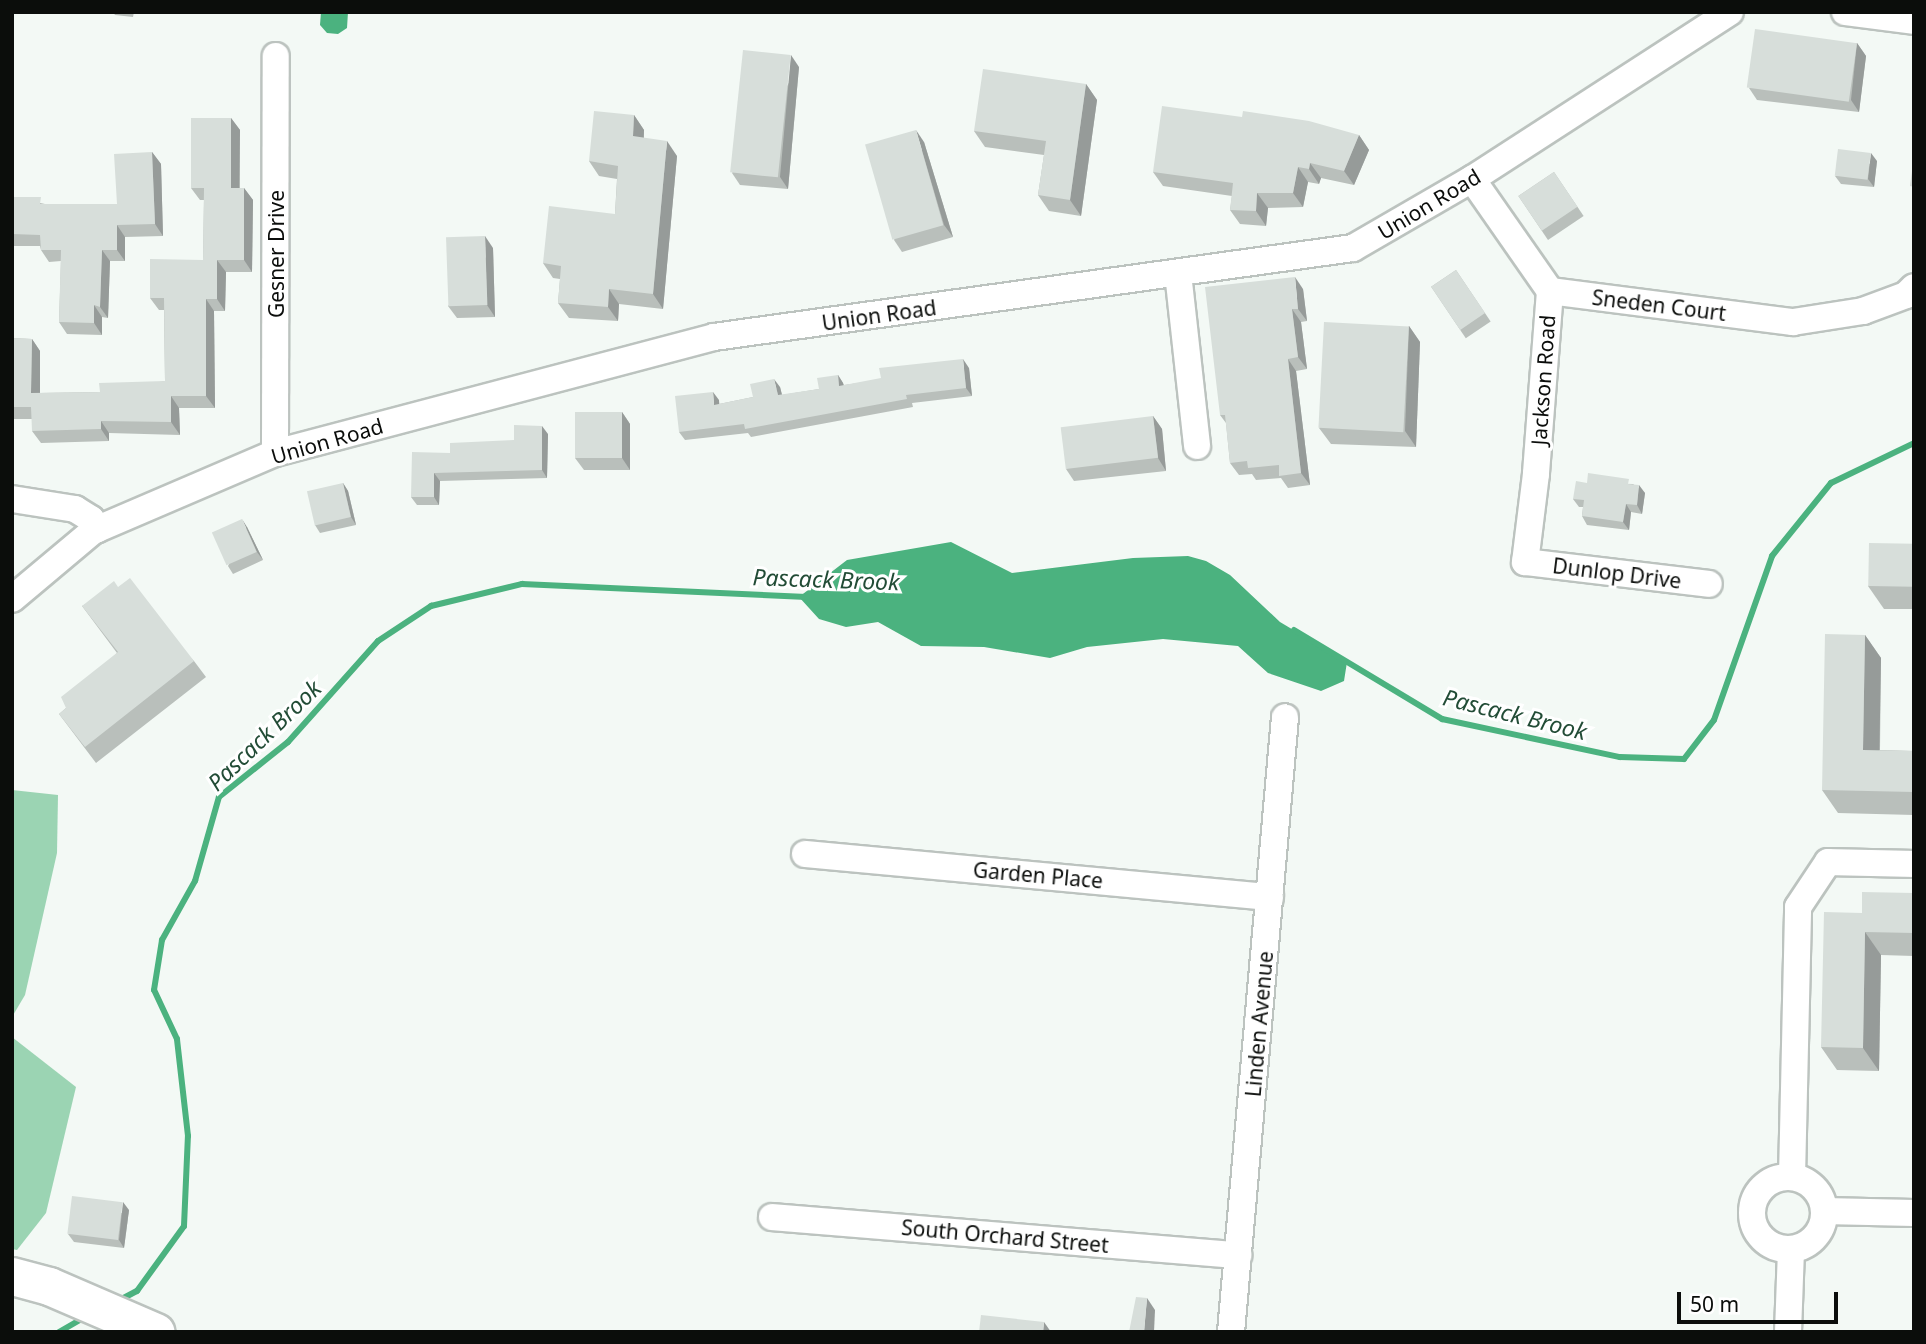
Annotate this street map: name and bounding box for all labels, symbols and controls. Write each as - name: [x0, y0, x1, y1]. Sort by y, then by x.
- street label: Union Road: [1373, 163, 1485, 245]
- street label: Gesner Drive: [263, 190, 289, 318]
- street label: Sneden Court: [1591, 284, 1727, 326]
- street label: Union Road: [820, 294, 938, 336]
- street label: Jackson Road: [1526, 314, 1560, 446]
- street label: Union Road: [268, 413, 386, 469]
- street label: Dunlop Drive: [1551, 553, 1683, 593]
- water label: Pascack Brook: [752, 563, 900, 595]
- water label: Pascack Brook: [202, 674, 326, 796]
- water label: Pascack Brook: [1440, 683, 1590, 745]
- street label: Garden Place: [972, 857, 1104, 893]
- street label: Linden Avenue: [1240, 950, 1278, 1098]
- street label: South Orchard Street: [900, 1214, 1110, 1258]
- scale bar: [1681, 1278, 1842, 1322]
- text: 50 m: [1690, 1290, 1739, 1318]

